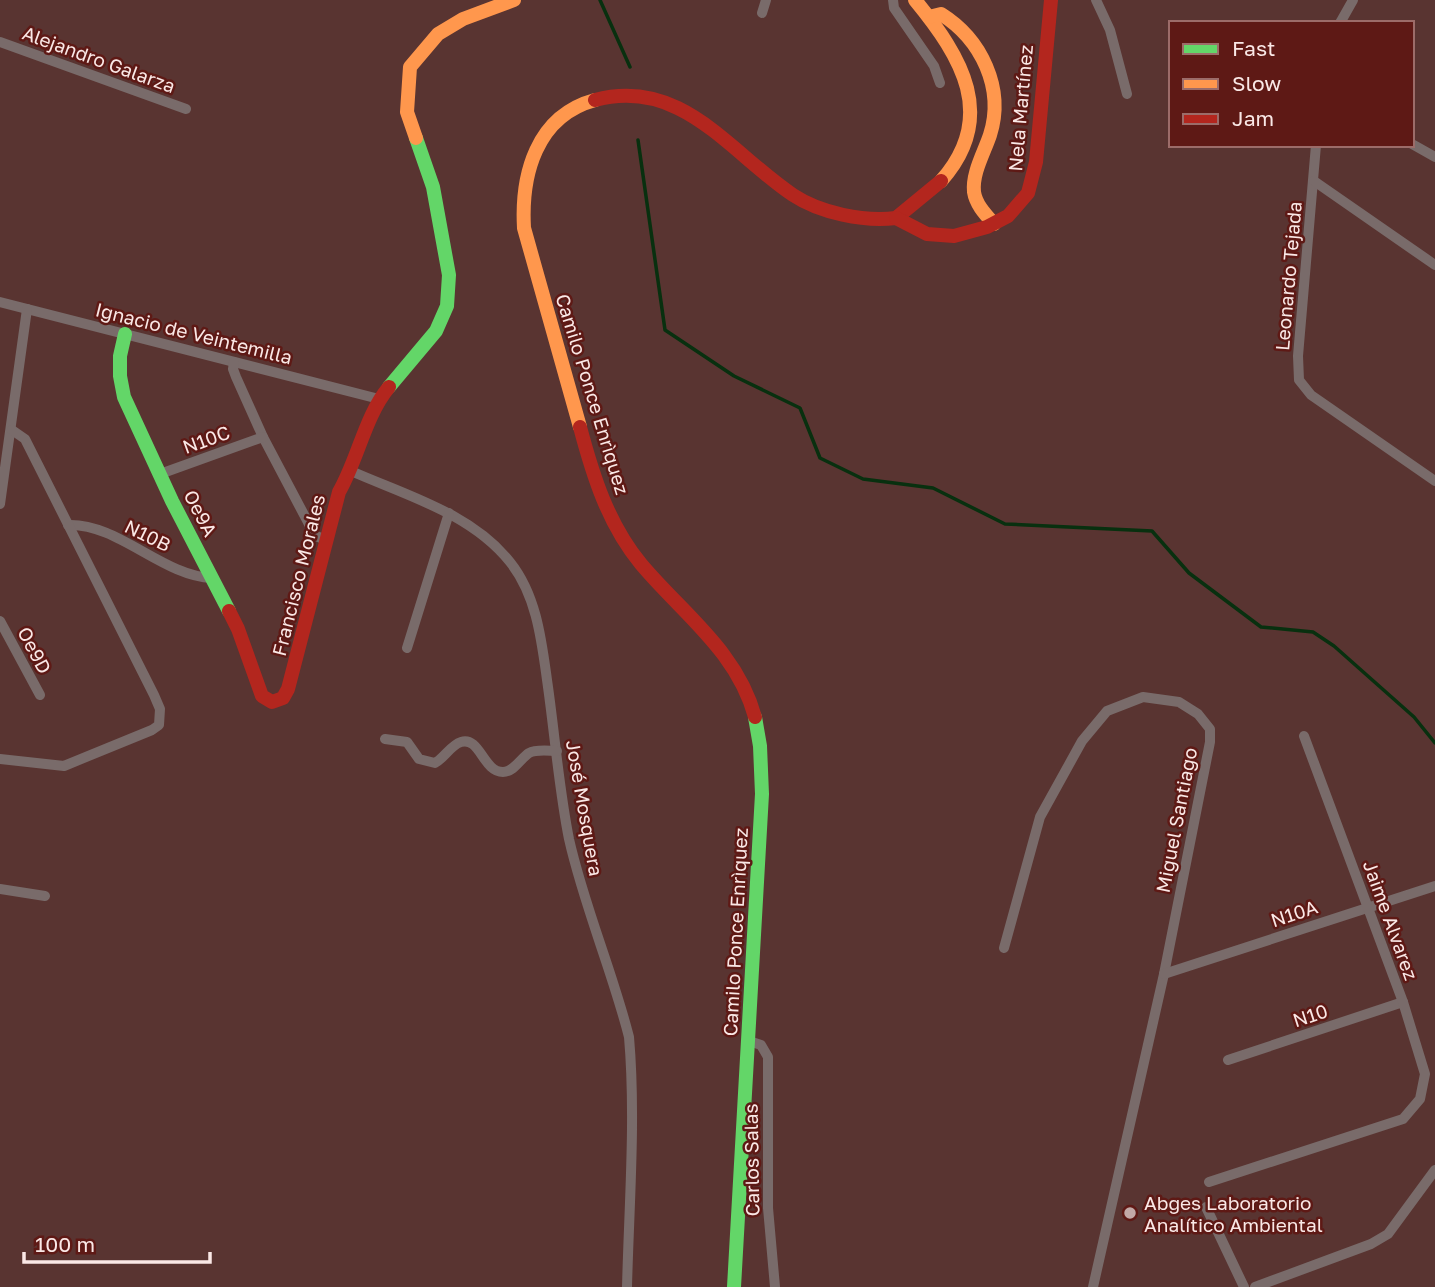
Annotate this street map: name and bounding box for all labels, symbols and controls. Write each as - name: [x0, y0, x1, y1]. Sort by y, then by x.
- street label: Alejandro Galarza: [20, 21, 178, 97]
- legend: [1169, 21, 1414, 147]
- text: Fast: [1232, 35, 1275, 61]
- street label: Nela Martínez: [1003, 44, 1037, 172]
- text: Slow: [1232, 70, 1281, 96]
- text: Jam: [1232, 105, 1274, 131]
- street label: Leonardo Tejada: [1270, 200, 1306, 352]
- street label: Camilo Ponce Enrìquez: [551, 291, 635, 497]
- street label: Ignacio de Veintemilla: [93, 297, 295, 369]
- street label: N10C: [179, 420, 233, 458]
- street label: Oe9A: [180, 486, 223, 540]
- street label: Francisco Morales: [267, 492, 329, 658]
- street label: N10B: [121, 514, 175, 556]
- street label: Oe9D: [13, 623, 57, 677]
- street label: José Mosquera: [562, 738, 608, 878]
- street label: Miguel Santiago: [1151, 745, 1201, 895]
- street label: Camilo Ponce Enrìquez: [718, 827, 752, 1037]
- street label: Jaime Alvarez: [1359, 857, 1423, 983]
- street label: N10A: [1268, 895, 1321, 931]
- street label: N10: [1290, 999, 1330, 1031]
- street label: Carlos Salas: [739, 1103, 763, 1217]
- place label: Abges Laboratorio Analítico Ambiental: [1144, 1191, 1323, 1236]
- marker: Abges Laboratorio Analítico Ambiental: [1122, 1205, 1138, 1221]
- scale bar: [24, 1220, 210, 1264]
- text: 100 m: [35, 1231, 95, 1257]

